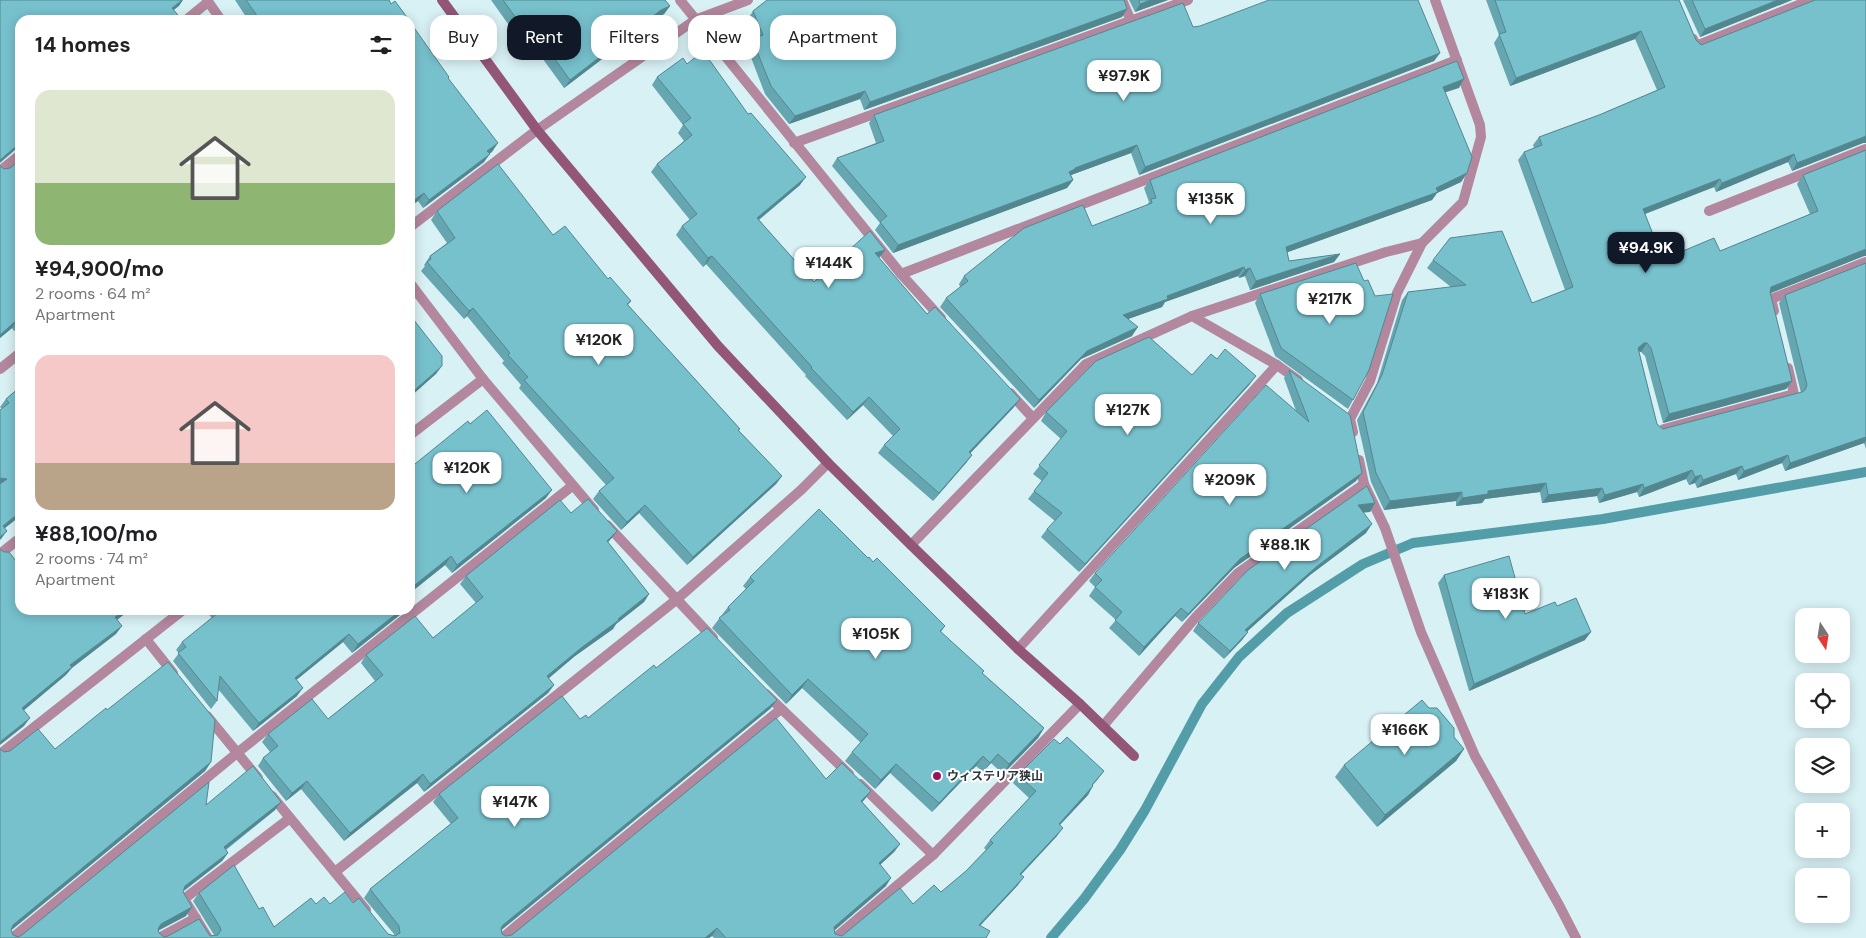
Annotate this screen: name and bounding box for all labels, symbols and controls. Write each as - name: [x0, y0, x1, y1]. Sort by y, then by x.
- chip: Buy: [430, 15, 497, 60]
- chip: Rent: [507, 15, 581, 60]
- chip: Filters: [591, 15, 678, 60]
- chip: New: [688, 15, 760, 60]
- chip: Apartment: [770, 15, 896, 60]
- text: 14 homes: [35, 31, 131, 59]
- icon: filters: [367, 31, 395, 59]
- pin: ¥97.9K: [1083, 59, 1165, 102]
- text: ¥97.9K: [1098, 65, 1150, 86]
- icon: home: [170, 123, 260, 213]
- pin: ¥135K: [1176, 182, 1246, 225]
- text: ¥135K: [1188, 188, 1234, 209]
- pin: ¥94.9K: [1605, 232, 1687, 274]
- text: ¥94.9K: [1618, 237, 1674, 258]
- pin: ¥144K: [794, 246, 864, 289]
- text: ¥144K: [805, 252, 853, 273]
- text: ¥94,900/mo: [35, 255, 164, 283]
- pin: ¥217K: [1295, 282, 1365, 325]
- text: 2 rooms · 64 m²: [35, 283, 151, 304]
- text: ¥217K: [1308, 288, 1352, 309]
- text: Apartment: [35, 304, 115, 325]
- pin: ¥120K: [564, 324, 634, 366]
- text: ¥120K: [575, 329, 623, 350]
- icon: home: [170, 388, 260, 478]
- pin: ¥127K: [1093, 394, 1163, 436]
- text: ¥127K: [1106, 399, 1150, 420]
- pin: ¥120K: [432, 452, 502, 494]
- text: ¥120K: [443, 457, 491, 478]
- pin: ¥209K: [1195, 464, 1265, 506]
- text: ¥209K: [1204, 469, 1256, 490]
- text: ¥88,100/mo: [35, 520, 158, 548]
- pin: ¥88.1K: [1244, 528, 1326, 571]
- text: ¥88.1K: [1260, 534, 1310, 555]
- text: 2 rooms · 74 m²: [35, 548, 148, 569]
- text: Apartment: [35, 569, 115, 590]
- pin: ¥183K: [1471, 578, 1541, 620]
- text: ¥183K: [1483, 583, 1529, 604]
- north arrow: [1795, 608, 1850, 662]
- map controls: [1795, 608, 1850, 923]
- pin: ¥105K: [841, 618, 911, 660]
- text: ¥105K: [852, 623, 900, 644]
- button: locate: [1795, 673, 1850, 728]
- pin: ¥166K: [1370, 714, 1440, 756]
- text: ¥166K: [1382, 719, 1428, 740]
- button: layers: [1795, 738, 1850, 793]
- place label: ウィステリア狭山: [947, 768, 1043, 784]
- marker: ウィステリア狭山: [931, 770, 943, 782]
- pin: ¥147K: [480, 786, 550, 828]
- text: ¥147K: [492, 791, 538, 812]
- button: +: [1795, 803, 1850, 858]
- button: −: [1795, 868, 1850, 923]

